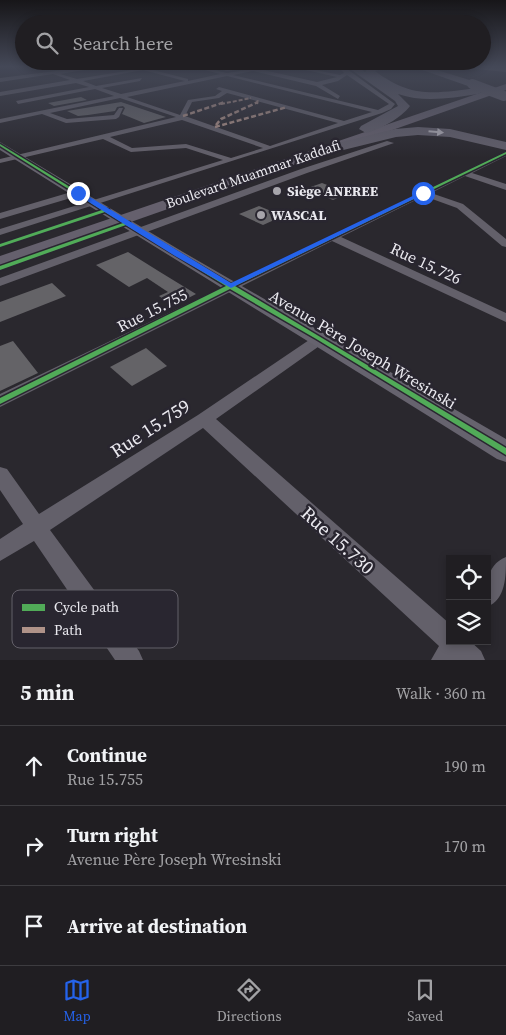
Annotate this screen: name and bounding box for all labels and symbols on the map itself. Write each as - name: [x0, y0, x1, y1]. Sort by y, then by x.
- one-way arrow: [428, 128, 444, 136]
- street label: Boulevard Muammar Kaddafi: [163, 135, 343, 213]
- place label: Siège ANEREE: [287, 181, 378, 201]
- route end: [67, 182, 90, 205]
- route start: [412, 182, 435, 205]
- marker: Siège ANEREE: [271, 185, 283, 197]
- place label: WASCAL: [271, 205, 326, 225]
- marker: WASCAL: [255, 209, 267, 221]
- street label: Rue 15.726: [387, 237, 465, 289]
- street label: Rue 15.755: [113, 283, 191, 337]
- street label: Avenue Père Joseph Wresinski: [265, 284, 461, 414]
- street label: Rue 15.759: [105, 392, 195, 464]
- street label: Rue 15.730: [296, 500, 380, 580]
- legend: [12, 590, 178, 648]
- text: Cycle path: [54, 597, 119, 617]
- text: Path: [54, 620, 82, 640]

